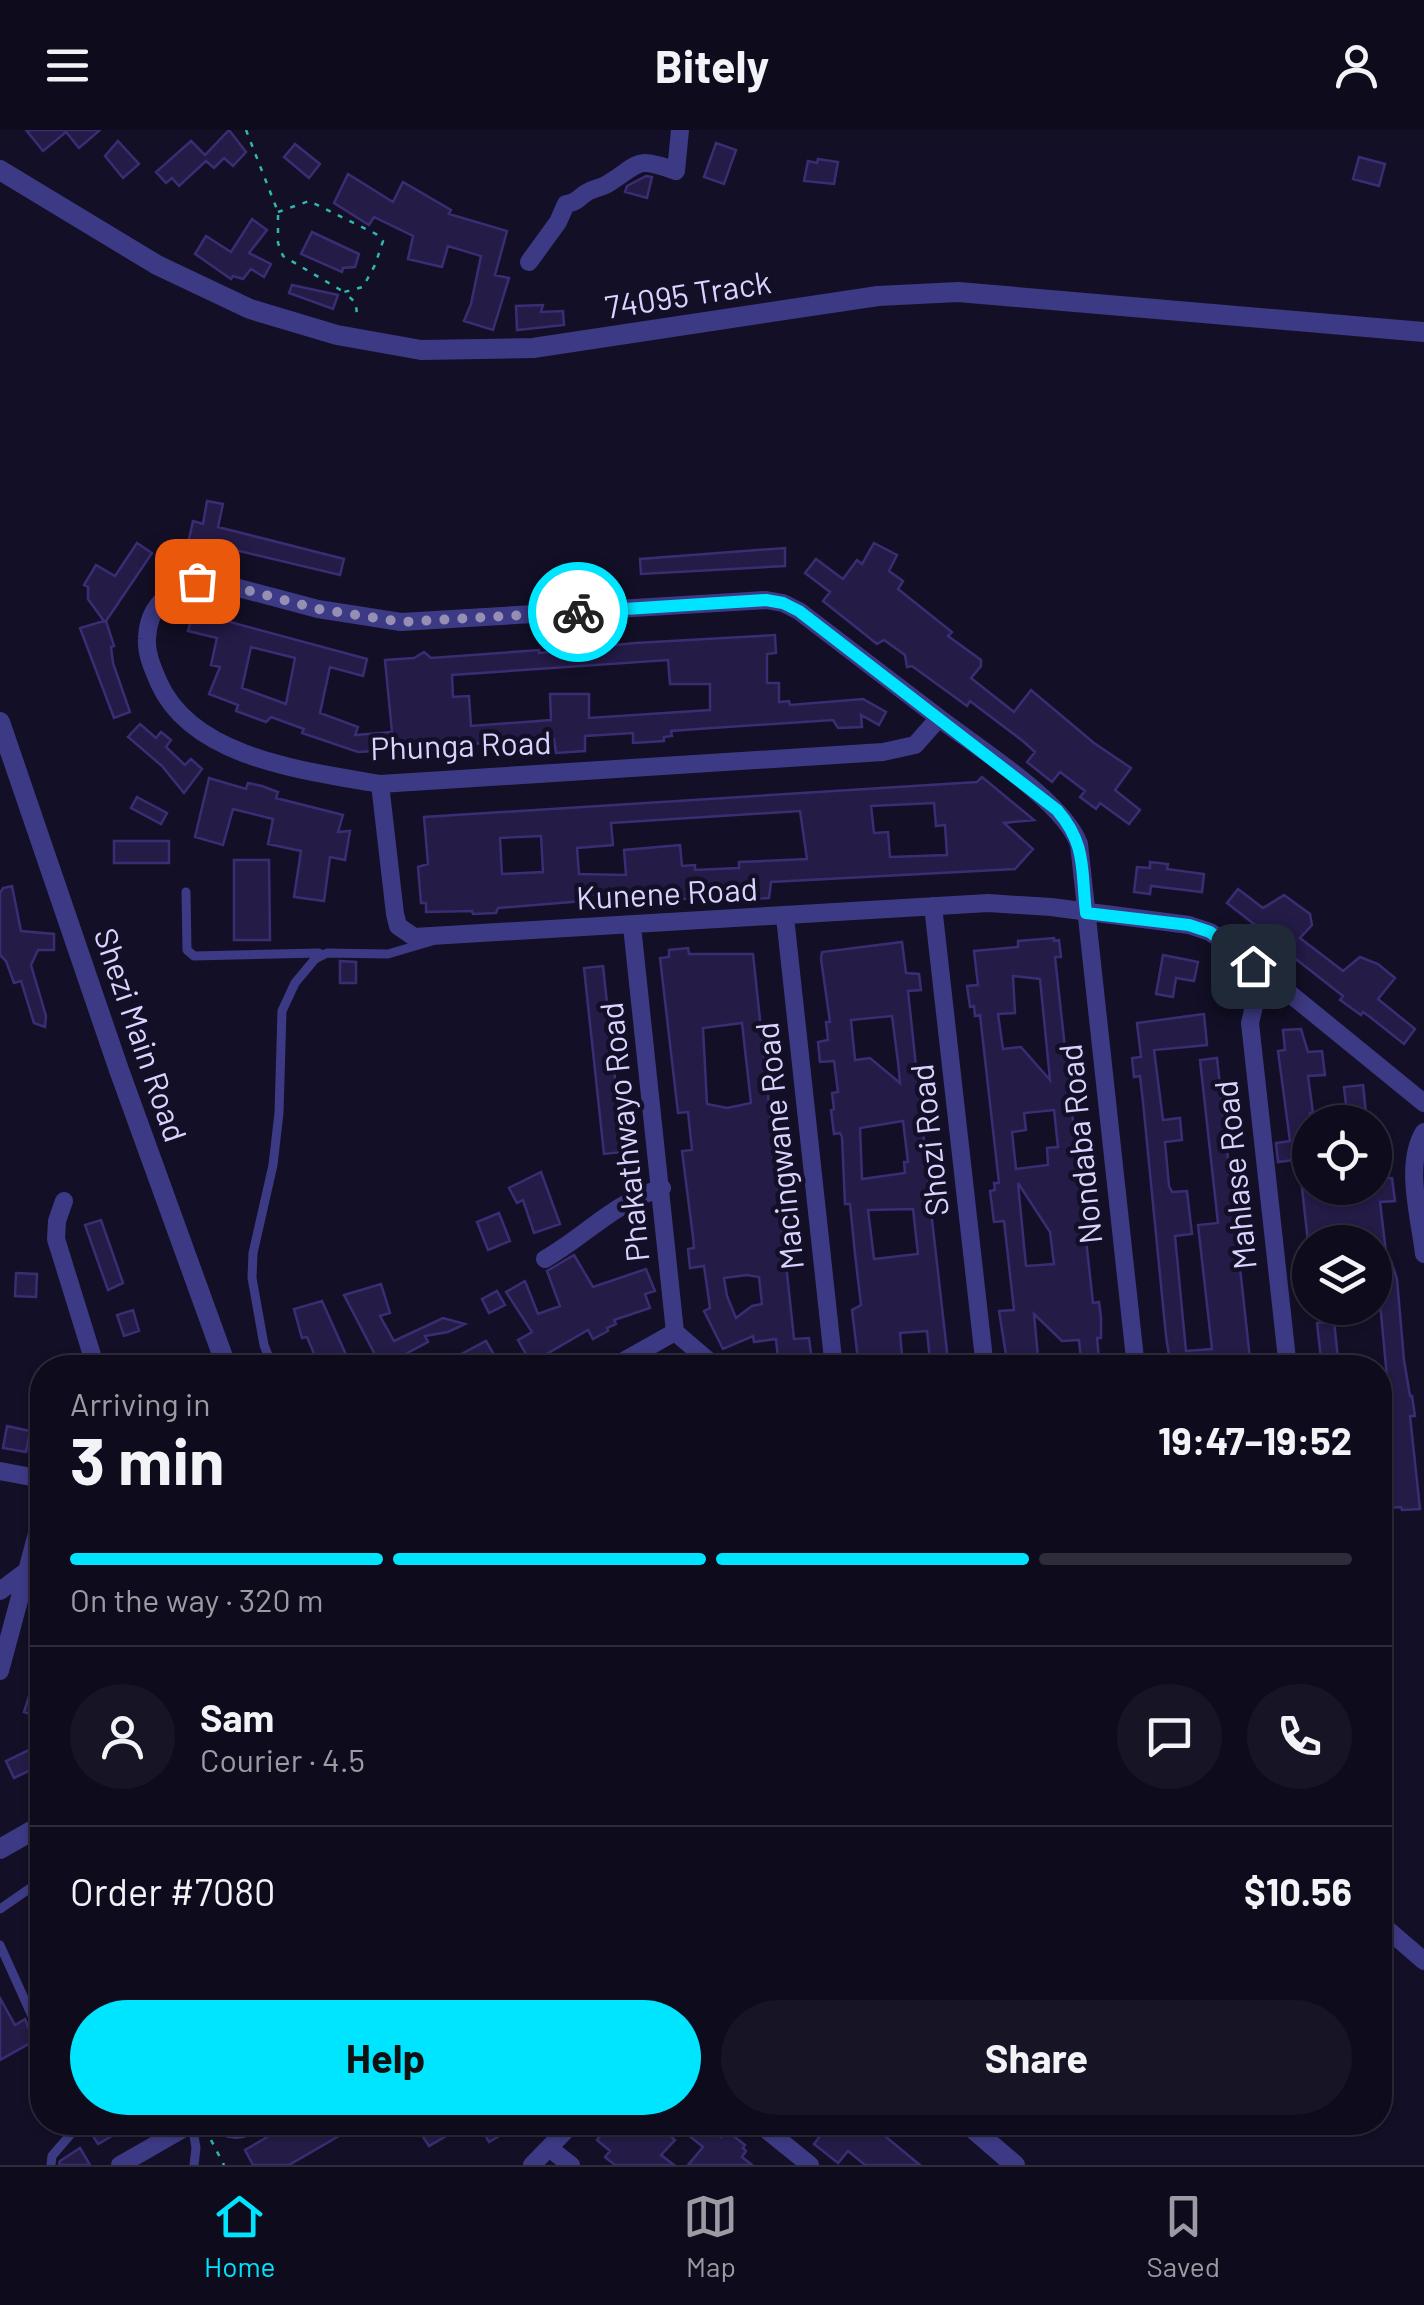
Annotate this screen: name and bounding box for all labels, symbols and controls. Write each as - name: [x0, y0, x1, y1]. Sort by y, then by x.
- icon: menu: [40, 38, 95, 93]
- text: Bitely: [655, 38, 769, 92]
- icon: person: [1329, 38, 1384, 93]
- street label: 74095 Track: [602, 261, 773, 325]
- pin: [155, 539, 240, 624]
- icon: bag: [170, 554, 225, 609]
- courier: [528, 562, 628, 662]
- icon: bike: [551, 585, 606, 640]
- street label: Phunga Road: [370, 722, 552, 766]
- street label: Kunene Road: [575, 868, 759, 916]
- street label: Shezi Main Road: [88, 923, 196, 1146]
- pin: [1211, 924, 1296, 1009]
- icon: home: [1226, 939, 1281, 994]
- street label: Phakathwayo Road: [590, 1001, 656, 1264]
- street label: Macingwane Road: [746, 1021, 810, 1272]
- street label: Nondaba Road: [1050, 1042, 1108, 1246]
- street label: Shozi Road: [901, 1062, 955, 1218]
- street label: Mahlase Road: [1205, 1079, 1263, 1272]
- map controls: [1292, 1105, 1392, 1325]
- button: locate: [1292, 1105, 1392, 1205]
- button: layers: [1292, 1225, 1392, 1325]
- text: Arriving in: [70, 1384, 210, 1422]
- text: 19:47–19:52: [1158, 1417, 1352, 1463]
- text: 3 min: [70, 1420, 225, 1498]
- text: On the way · 320 m: [70, 1580, 323, 1618]
- button: person: [70, 1684, 175, 1789]
- button: chat: [1117, 1684, 1222, 1789]
- button: phone: [1247, 1684, 1352, 1789]
- text: Sam: [200, 1694, 274, 1740]
- text: Courier · 4.5: [200, 1740, 365, 1778]
- text: Order #7080: [70, 1868, 275, 1914]
- text: $10.56: [1244, 1868, 1352, 1914]
- button: Help: [70, 2000, 701, 2115]
- button: Share: [721, 2000, 1352, 2115]
- tab: Home: [204, 2189, 275, 2283]
- tab: Map: [683, 2189, 738, 2283]
- tab: Saved: [1147, 2189, 1220, 2283]

